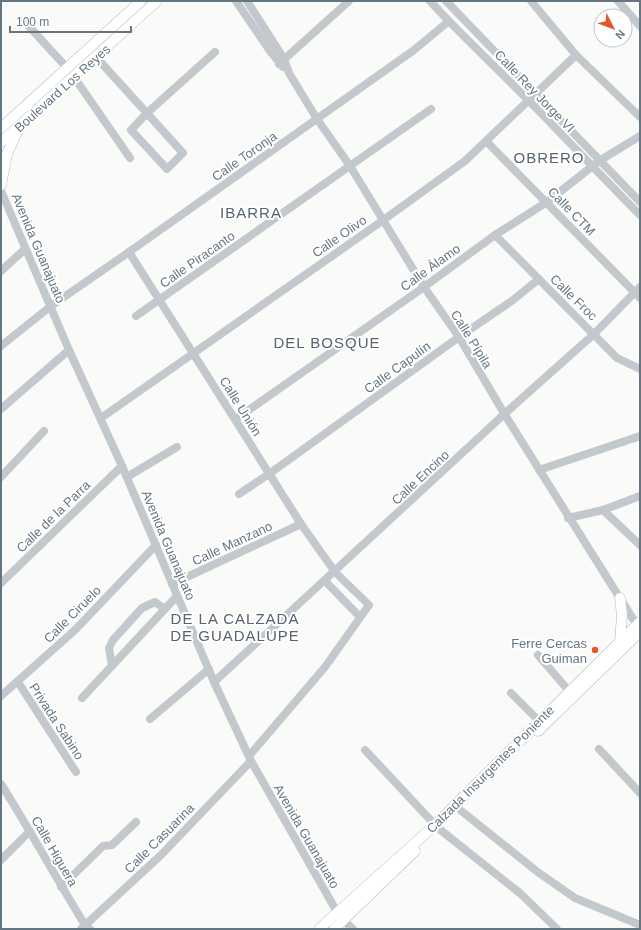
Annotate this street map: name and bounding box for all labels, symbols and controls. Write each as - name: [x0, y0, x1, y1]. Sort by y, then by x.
- scale bar: [10, 8, 131, 34]
- north arrow: [593, 8, 633, 48]
- text: 100 m: [16, 15, 49, 29]
- text: N: [613, 28, 628, 42]
- street label: Boulevard Los Reyes: [11, 41, 114, 135]
- street label: Calle Rey Jorge VI: [492, 47, 578, 136]
- street label: Calle Toronja: [209, 128, 280, 184]
- district label: OBRERO: [513, 149, 585, 166]
- street label: Calle CTM: [545, 184, 598, 239]
- street label: Avenida Guanajuato: [9, 191, 68, 305]
- district label: IBARRA: [220, 204, 282, 221]
- street label: Calle Olivo: [309, 212, 369, 261]
- street label: Calle Piracanto: [157, 228, 238, 291]
- street label: Calle Álamo: [398, 241, 463, 294]
- street label: Calle Froc: [547, 271, 601, 324]
- street label: Calle Pípila: [448, 307, 496, 372]
- district label: DEL BOSQUE: [274, 334, 380, 351]
- street label: Calle Capulín: [361, 338, 433, 396]
- street label: Calle Unión: [216, 374, 265, 439]
- street label: Calle Encino: [389, 447, 452, 508]
- street label: Calle de la Parra: [13, 477, 94, 555]
- street label: Avenida Guanajuato: [139, 488, 198, 602]
- street label: Calle Manzano: [190, 518, 275, 569]
- street label: Calle Ciruelo: [41, 583, 104, 646]
- district label: DE LA CALZADA DE GUADALUPE: [170, 610, 300, 644]
- place label: Ferre Cercas Guiman: [511, 636, 587, 666]
- marker: Ferre Cercas Guiman: [590, 645, 600, 655]
- street label: Privada Sabino: [26, 680, 87, 762]
- street label: Calzada Insurgentes Poniente: [423, 702, 557, 836]
- street label: Avenida Guanajuato: [271, 782, 342, 891]
- street label: Calle Casuarina: [121, 800, 198, 876]
- street label: Calle Higuera: [28, 813, 81, 890]

